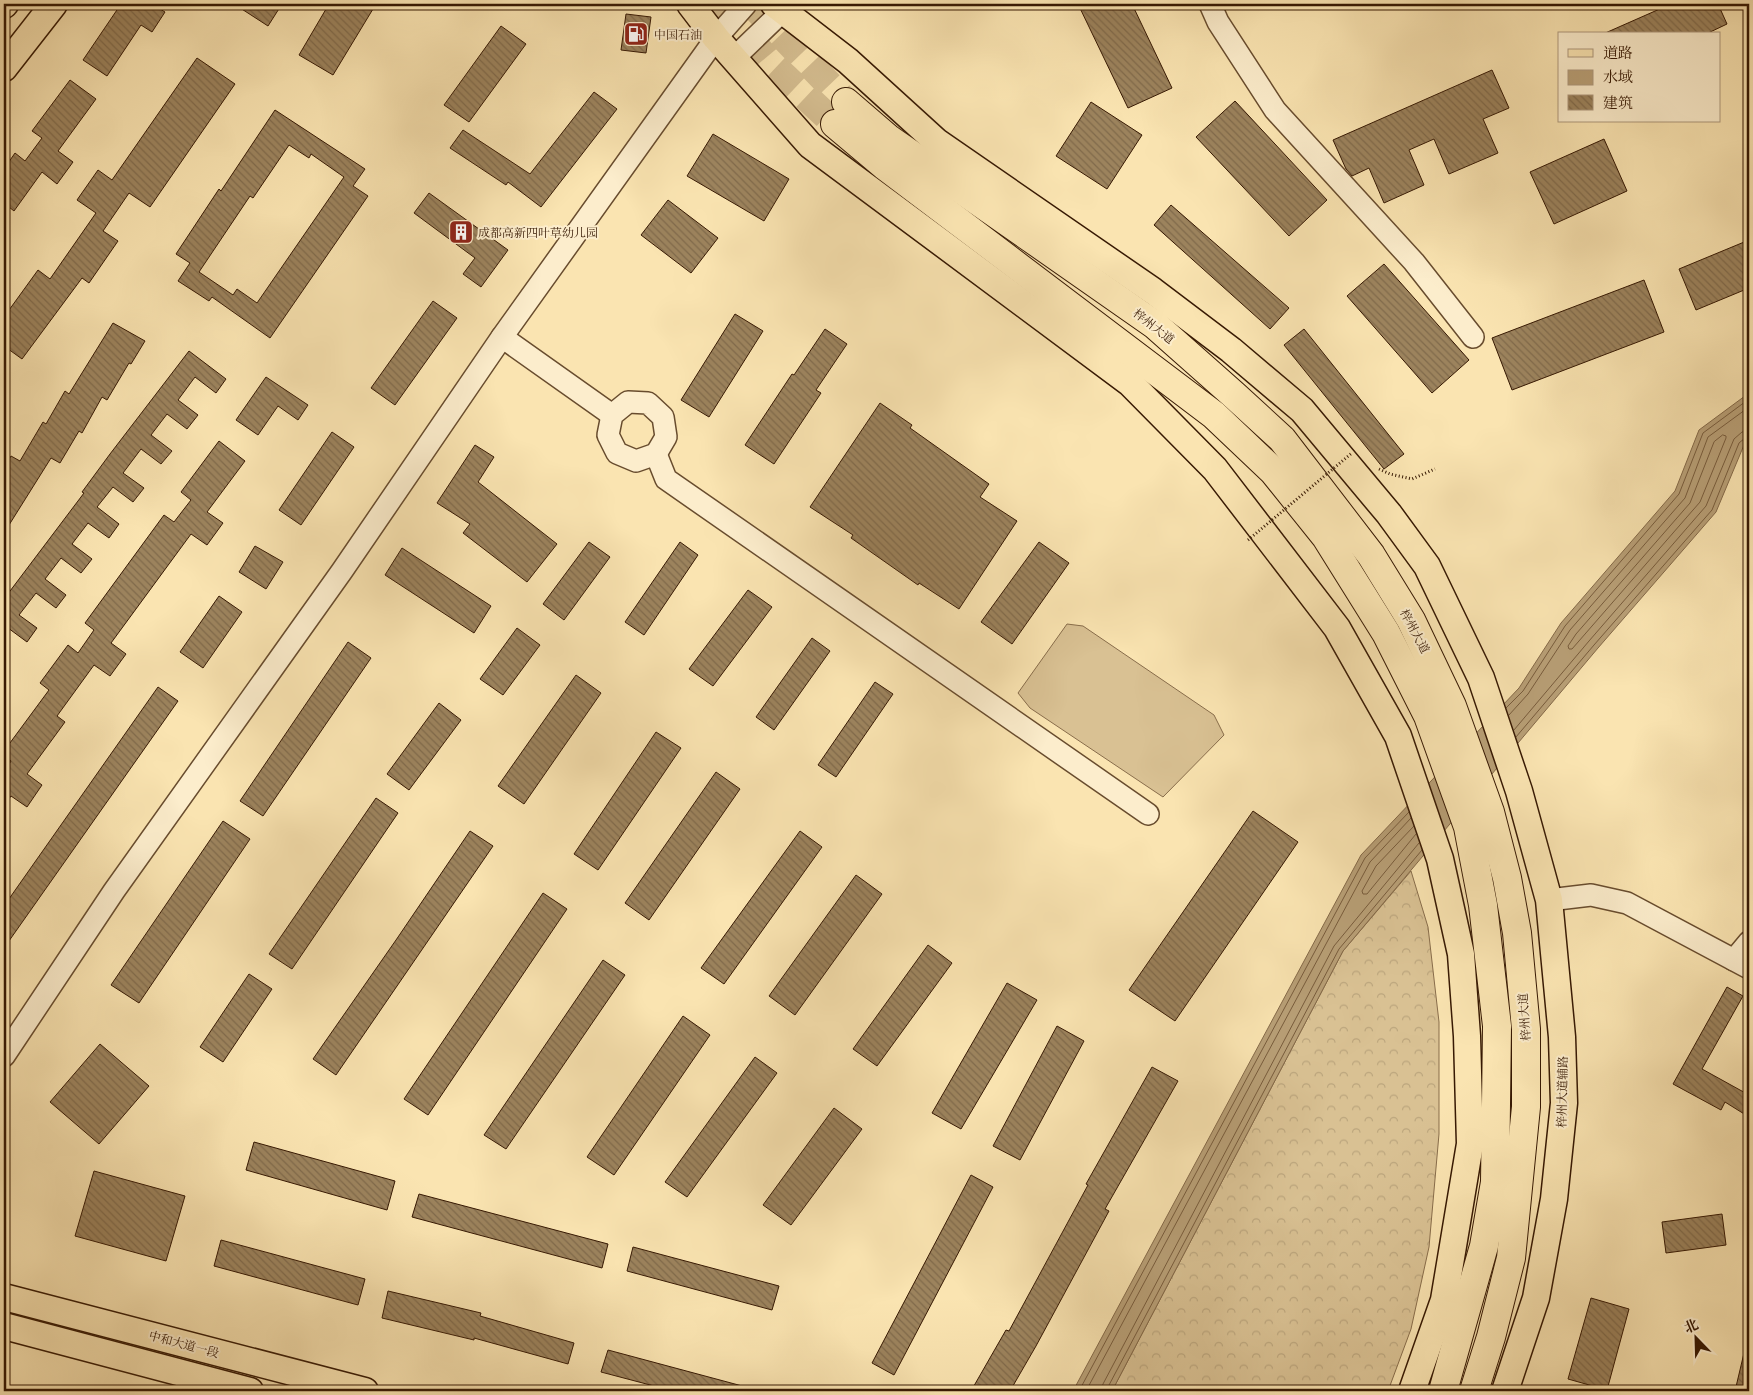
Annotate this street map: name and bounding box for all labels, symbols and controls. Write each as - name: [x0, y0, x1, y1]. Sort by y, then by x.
- fuel station icon: 中国石油: [623, 21, 649, 47]
- place label: 中国石油: [654, 27, 702, 42]
- legend: [1558, 32, 1720, 122]
- text: 道路: [1603, 43, 1633, 62]
- text: 水域: [1603, 67, 1633, 86]
- text: 建筑: [1603, 93, 1633, 112]
- building icon: 成都高新四叶草幼儿园: [448, 219, 474, 245]
- place label: 成都高新四叶草幼儿园: [478, 225, 598, 240]
- street label: 梓州大道: [1130, 305, 1178, 347]
- street label: 梓州大道: [1397, 606, 1433, 656]
- street label: 梓州大道: [1515, 993, 1533, 1041]
- street label: 梓州大道辅路: [1554, 1056, 1570, 1128]
- north arrow: [1670, 1312, 1720, 1362]
- text: 北: [1681, 1315, 1701, 1337]
- street label: 中和大道一段: [147, 1327, 221, 1361]

